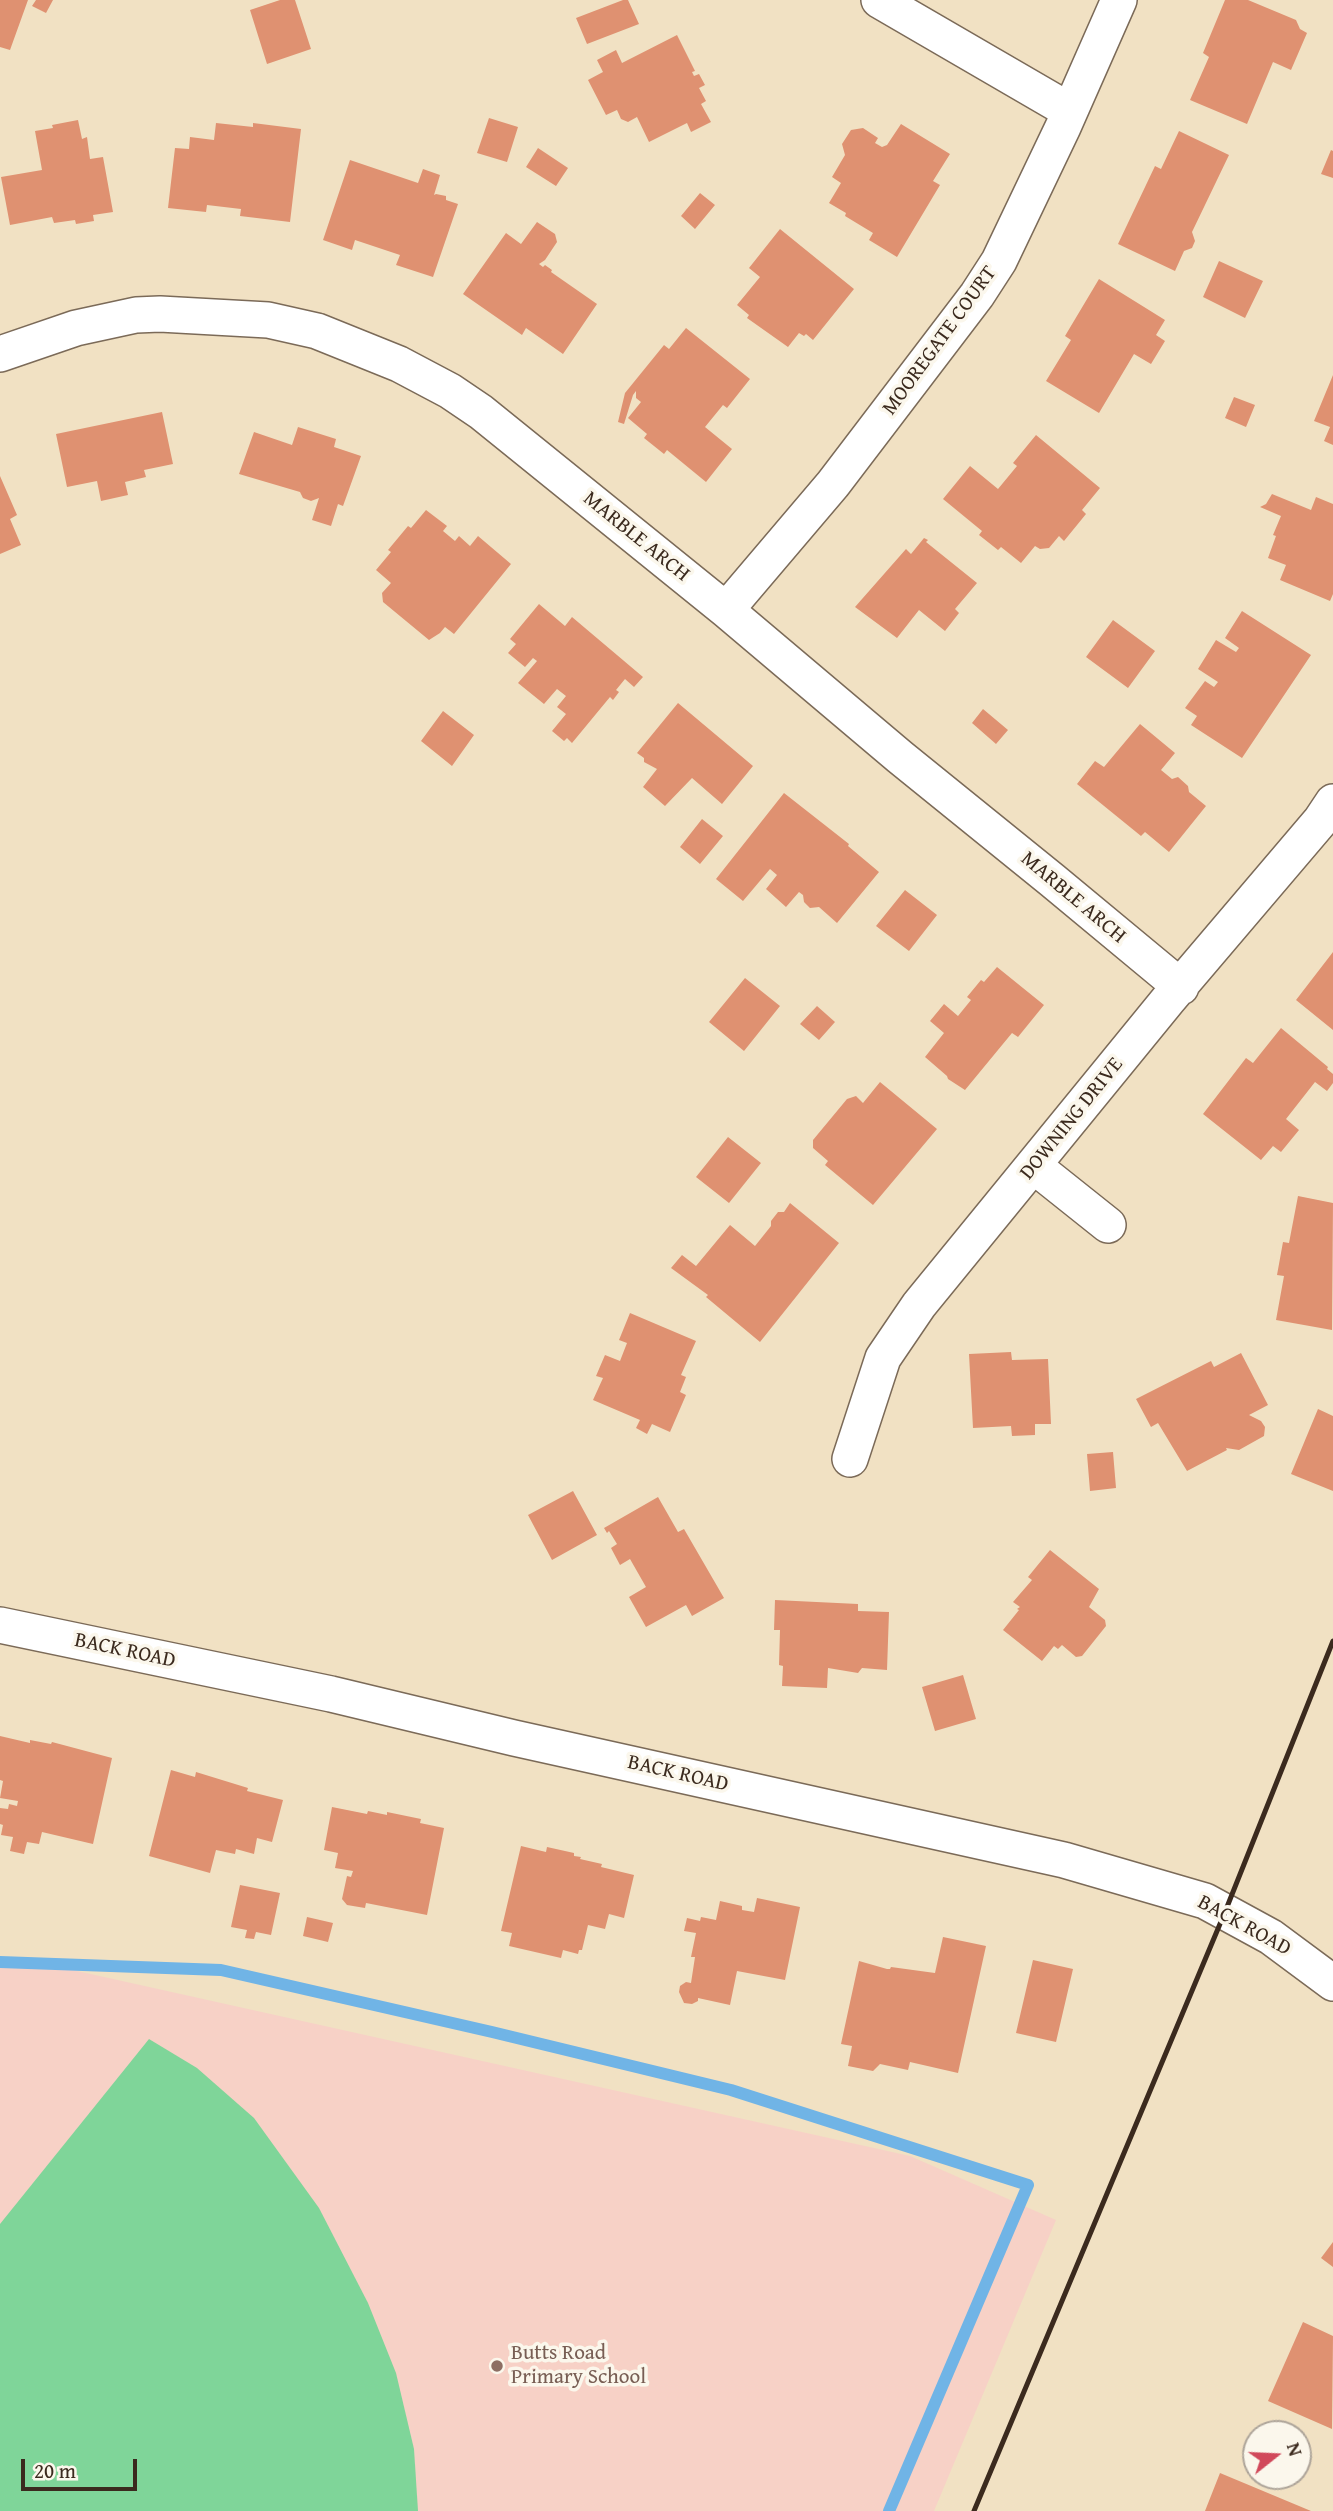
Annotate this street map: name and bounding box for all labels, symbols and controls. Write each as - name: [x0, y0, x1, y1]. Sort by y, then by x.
- street label: MOOREGATE COURT: [877, 262, 1003, 420]
- street label: MARBLE ARCH: [578, 486, 694, 588]
- street label: MARBLE ARCH: [1015, 847, 1131, 949]
- street label: DOWNING DRIVE: [1015, 1053, 1129, 1185]
- street label: BACK ROAD: [72, 1628, 178, 1674]
- street label: BACK ROAD: [625, 1750, 731, 1798]
- street label: BACK ROAD: [1193, 1890, 1295, 1962]
- place label: Butts Road Primary School: [511, 2341, 646, 2391]
- marker: Butts Road Primary School: [489, 2358, 505, 2374]
- north arrow: [1242, 2420, 1312, 2490]
- text: N: [1280, 2439, 1310, 2459]
- scale bar: [24, 2444, 140, 2488]
- text: 20 m: [34, 2455, 76, 2486]

